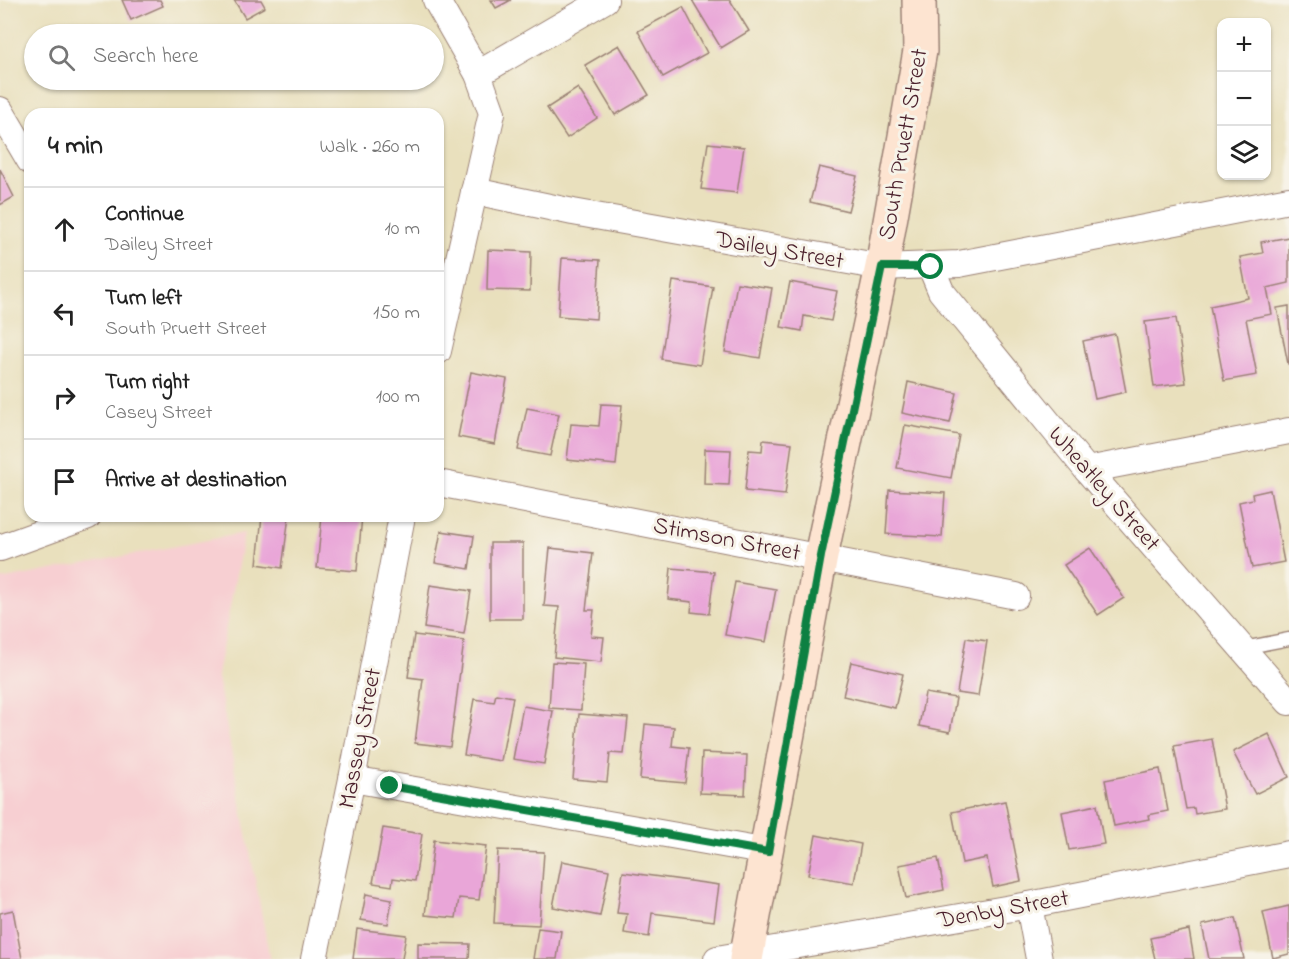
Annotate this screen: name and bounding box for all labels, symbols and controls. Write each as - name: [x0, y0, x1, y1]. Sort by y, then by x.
- map controls: [1217, 18, 1271, 180]
- button: +: [1217, 18, 1271, 72]
- search box: [24, 24, 444, 90]
- icon: search: [45, 41, 78, 74]
- text: Search here: [93, 41, 198, 73]
- street label: South Pruett Street: [870, 46, 939, 243]
- button: −: [1217, 72, 1271, 126]
- button: layers: [1217, 126, 1271, 180]
- text: 4 min: [48, 128, 103, 166]
- text: Walk · 260 m: [319, 133, 420, 162]
- text: Continue: [105, 199, 184, 231]
- icon: ahead: [48, 213, 81, 246]
- text: 10 m: [384, 215, 420, 244]
- street label: Dailey Street: [712, 223, 846, 281]
- text: Dailey Street: [105, 231, 213, 260]
- route start: [917, 253, 943, 279]
- text: Turn left: [105, 283, 182, 315]
- icon: left: [48, 297, 81, 330]
- text: 150 m: [373, 299, 420, 328]
- text: South Pruett Street: [105, 315, 267, 344]
- text: Turn right: [105, 367, 190, 399]
- icon: right: [48, 381, 81, 414]
- text: 100 m: [376, 383, 420, 412]
- text: Casey Street: [105, 399, 212, 428]
- street label: Wheatley Street: [1038, 419, 1168, 561]
- icon: arrive: [48, 465, 81, 498]
- text: Arrive at destination: [105, 465, 287, 497]
- street label: Stimson Street: [650, 509, 803, 572]
- street label: Massey Street: [331, 665, 393, 812]
- route end: [376, 772, 402, 798]
- street label: Denby Street: [934, 882, 1072, 940]

